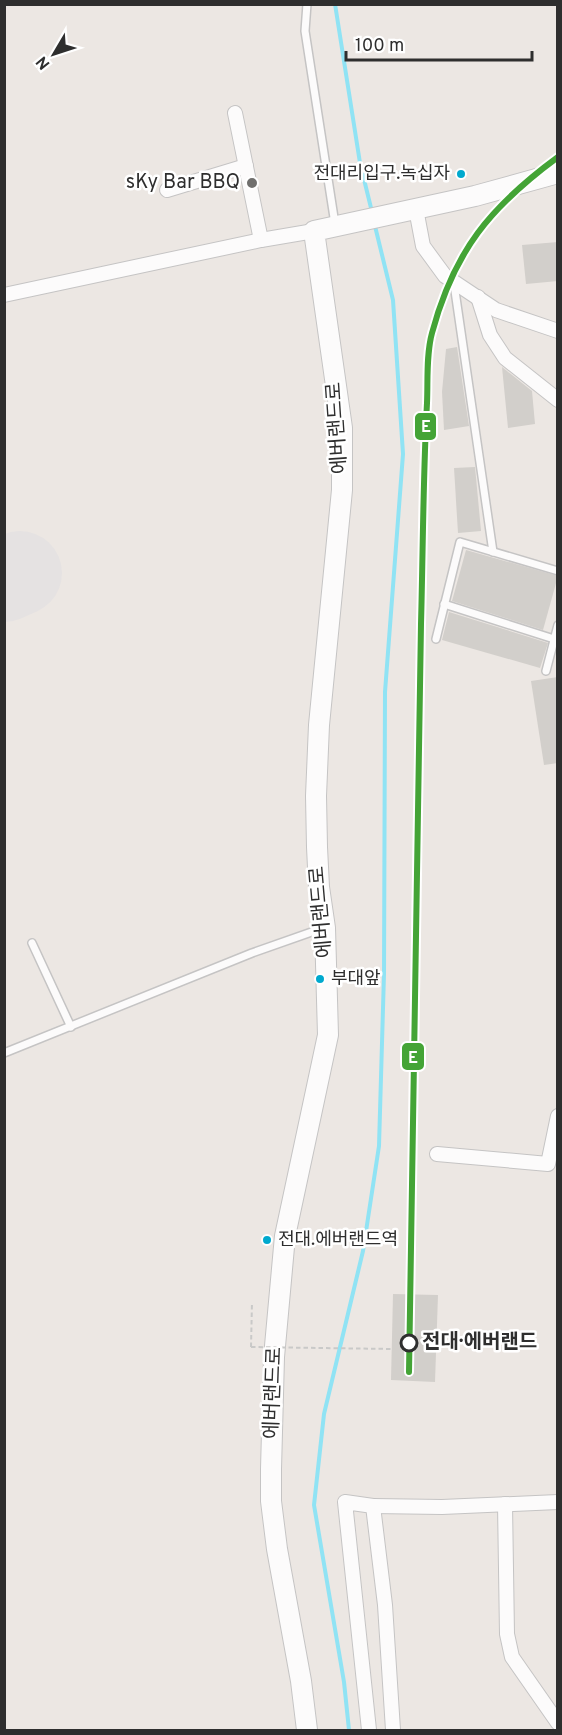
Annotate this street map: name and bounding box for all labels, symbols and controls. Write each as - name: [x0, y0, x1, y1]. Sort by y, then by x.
- north arrow: [24, 24, 84, 84]
- scale bar: [346, 24, 532, 62]
- text: 100 m: [355, 35, 404, 58]
- text: N: [33, 51, 55, 73]
- place label: 전대리입구.녹십자: [313, 163, 450, 186]
- marker: 전대리입구.녹십자: [455, 168, 467, 180]
- place label: sKy Bar BBQ: [126, 170, 240, 196]
- marker: sKy Bar BBQ: [245, 176, 259, 190]
- street label: 에버랜드로: [322, 381, 354, 475]
- line badge: E: [414, 412, 437, 441]
- text: E: [421, 418, 431, 438]
- street label: 에버랜드로: [305, 865, 339, 959]
- place label: 부대앞: [331, 968, 381, 991]
- marker: 부대앞: [314, 973, 326, 985]
- line badge: E: [401, 1042, 425, 1071]
- text: E: [408, 1049, 418, 1069]
- place label: 전대.에버랜드역: [278, 1229, 398, 1252]
- marker: 전대.에버랜드역: [261, 1234, 273, 1246]
- place label: 전대·에버랜드: [422, 1330, 537, 1356]
- marker: 전대·에버랜드: [400, 1334, 418, 1352]
- street label: 에버랜드로: [259, 1347, 289, 1439]

